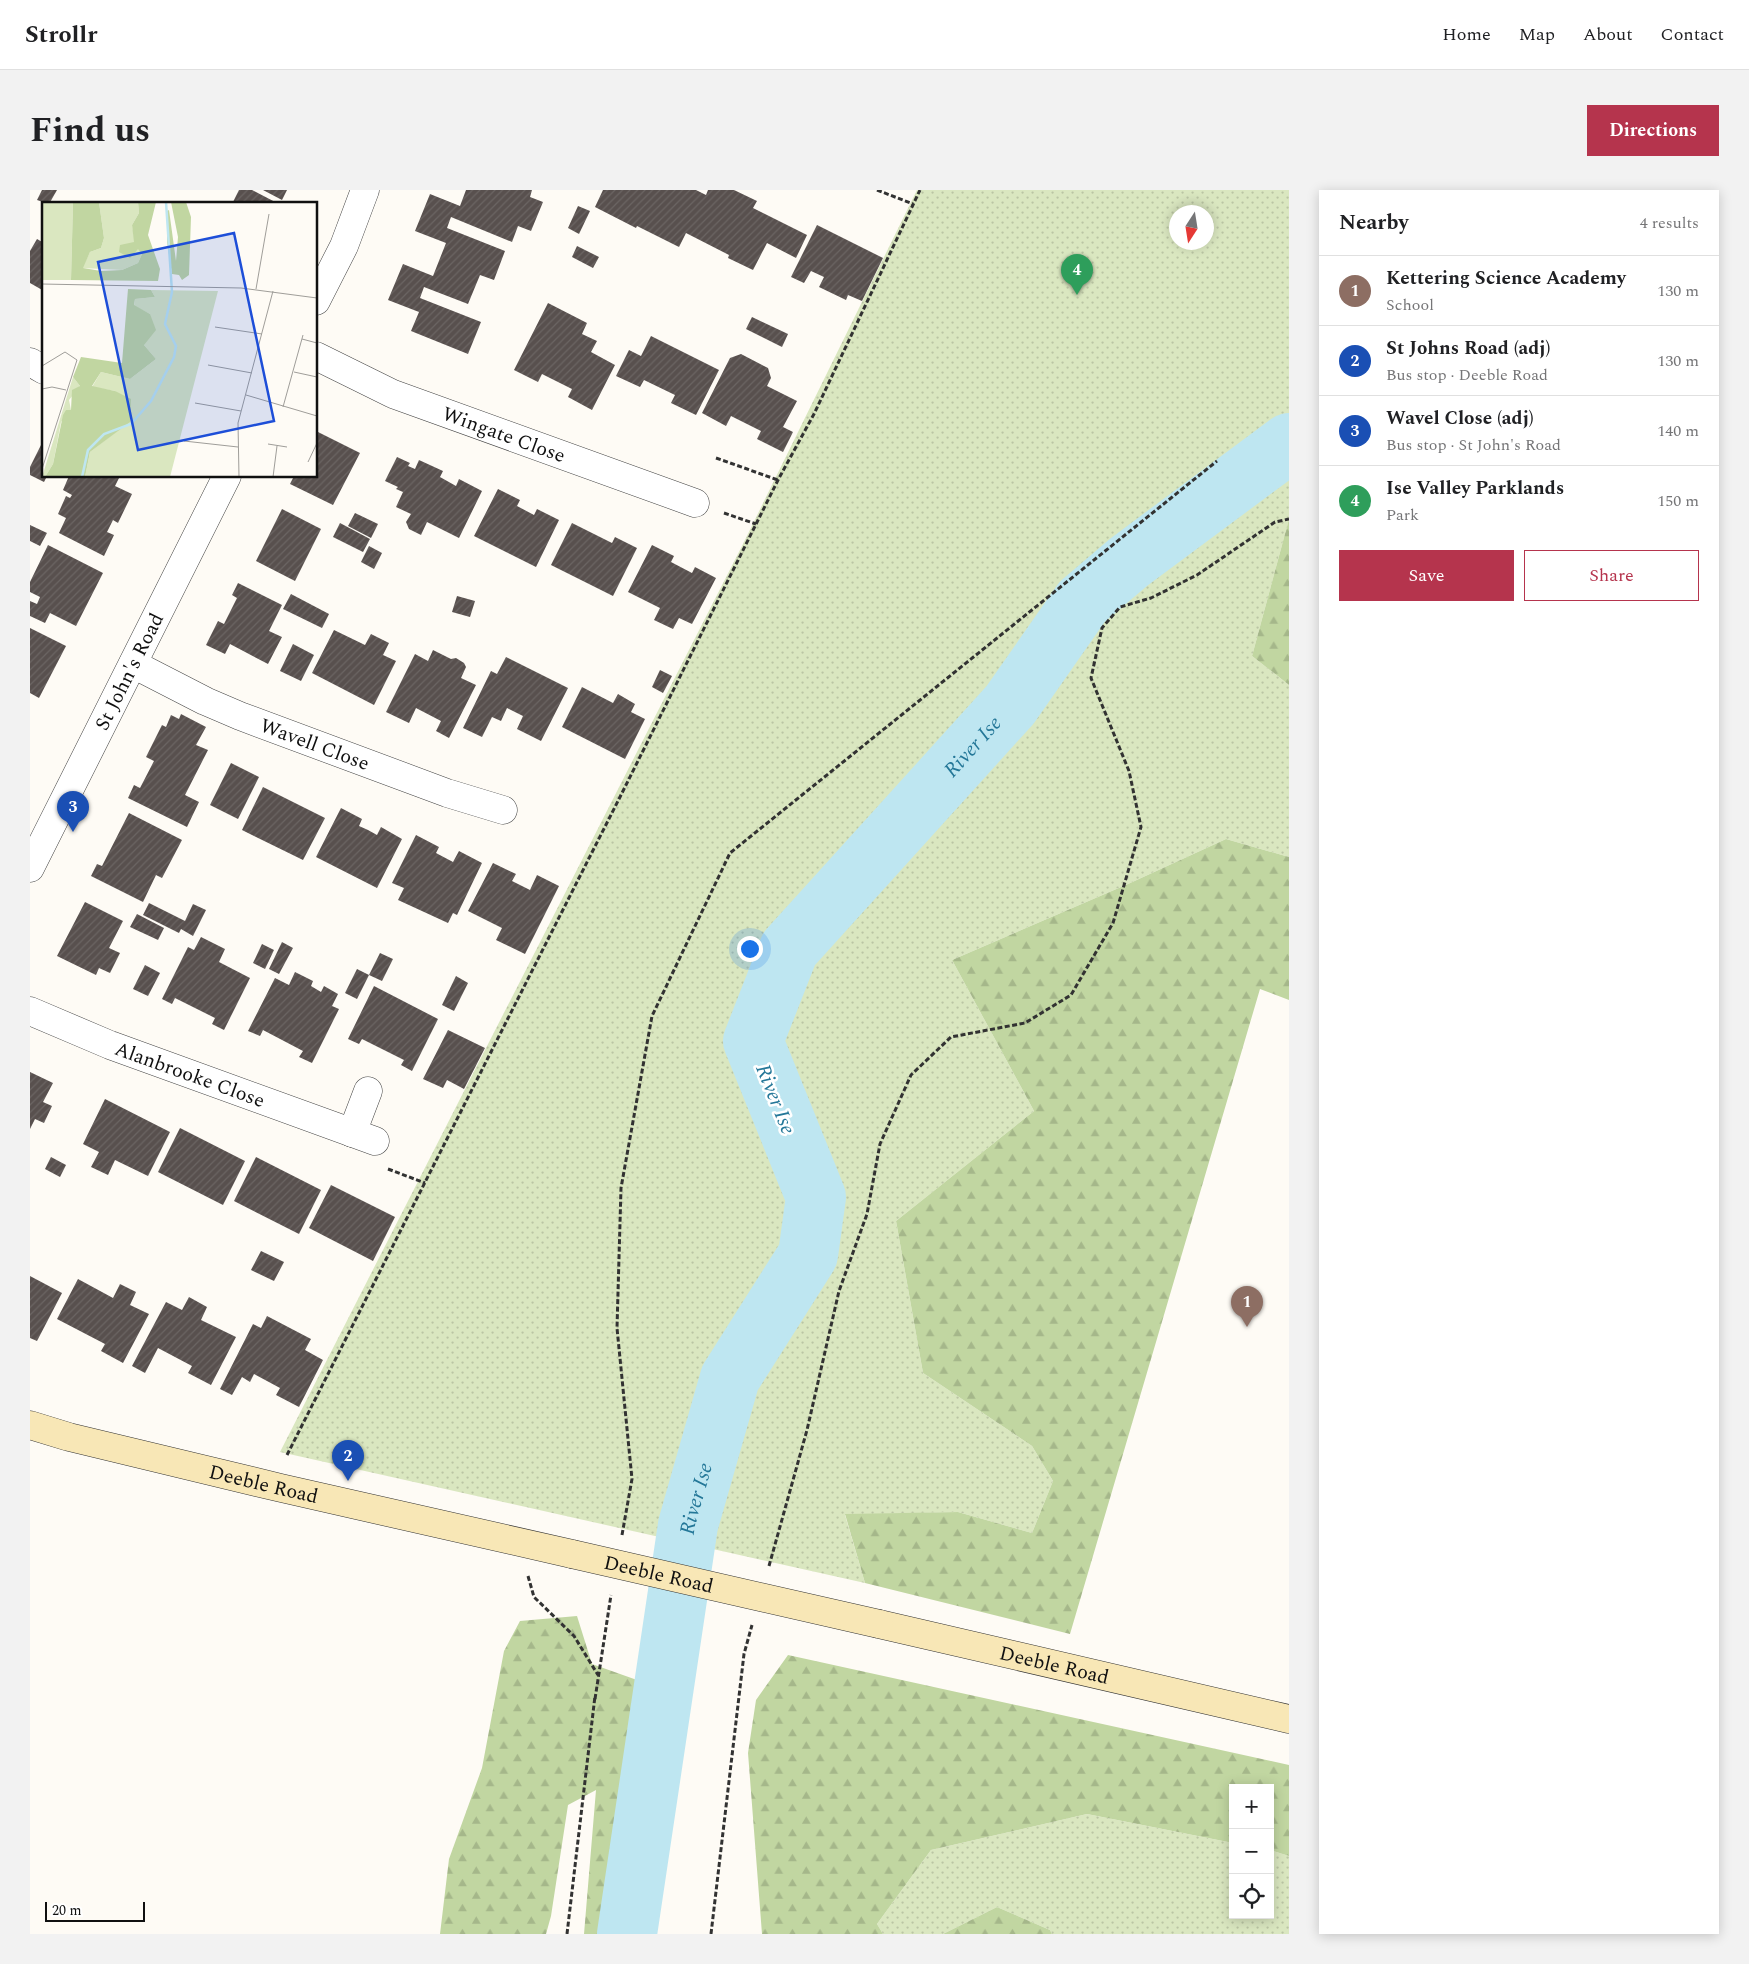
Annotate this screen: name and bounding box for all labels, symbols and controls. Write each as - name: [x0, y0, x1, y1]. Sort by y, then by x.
- text: Strollr: [25, 17, 97, 53]
- text: Home: [1442, 21, 1491, 48]
- text: Map: [1519, 21, 1555, 48]
- text: About: [1583, 21, 1633, 48]
- text: Contact: [1661, 21, 1724, 48]
- text: Find us: [30, 104, 150, 157]
- button: Directions: [1587, 105, 1719, 156]
- inset map: [42, 202, 318, 478]
- north arrow: [1169, 205, 1214, 250]
- text: Nearby: [1339, 207, 1409, 239]
- text: 4 results: [1640, 211, 1699, 235]
- pin: 4: [1061, 254, 1093, 295]
- text: Kettering Science Academy: [1386, 264, 1626, 293]
- text: 1: [1351, 279, 1359, 303]
- text: 130 m: [1657, 279, 1699, 303]
- text: School: [1386, 293, 1434, 317]
- text: St Johns Road (adj): [1386, 334, 1550, 363]
- text: 2: [1351, 349, 1359, 373]
- text: 130 m: [1657, 349, 1699, 373]
- text: Bus stop · Deeble Road: [1386, 363, 1548, 387]
- street label: Wingate Close: [438, 399, 570, 471]
- text: Wavel Close (adj): [1386, 404, 1534, 433]
- text: 3: [1351, 419, 1359, 443]
- text: 140 m: [1657, 419, 1699, 443]
- text: Bus stop · St John's Road: [1386, 433, 1561, 457]
- text: Ise Valley Parklands: [1386, 474, 1564, 503]
- text: 4: [1351, 489, 1359, 513]
- text: 150 m: [1657, 489, 1699, 513]
- text: Park: [1386, 503, 1419, 527]
- button: Save: [1339, 550, 1514, 601]
- button: Share: [1524, 550, 1699, 601]
- street label: St John's Road: [88, 608, 172, 736]
- water label: River Ise: [937, 709, 1010, 785]
- street label: Wavell Close: [256, 711, 374, 779]
- pin: 3: [57, 791, 89, 832]
- your location: [737, 936, 763, 962]
- street label: Alanbrooke Close: [110, 1034, 269, 1116]
- water label: River Ise: [746, 1059, 804, 1140]
- pin: 1: [1231, 1286, 1263, 1327]
- pin: 2: [332, 1440, 364, 1481]
- street label: Deeble Road: [206, 1457, 321, 1512]
- water label: River Ise: [672, 1459, 722, 1537]
- street label: Deeble Road: [601, 1548, 716, 1602]
- street label: Deeble Road: [996, 1638, 1112, 1693]
- map controls: [1229, 1784, 1274, 1919]
- button: +: [1229, 1784, 1274, 1829]
- button: −: [1229, 1829, 1274, 1874]
- button: locate: [1229, 1874, 1274, 1919]
- scale bar: [45, 1899, 145, 1922]
- text: 20 m: [52, 1900, 82, 1921]

